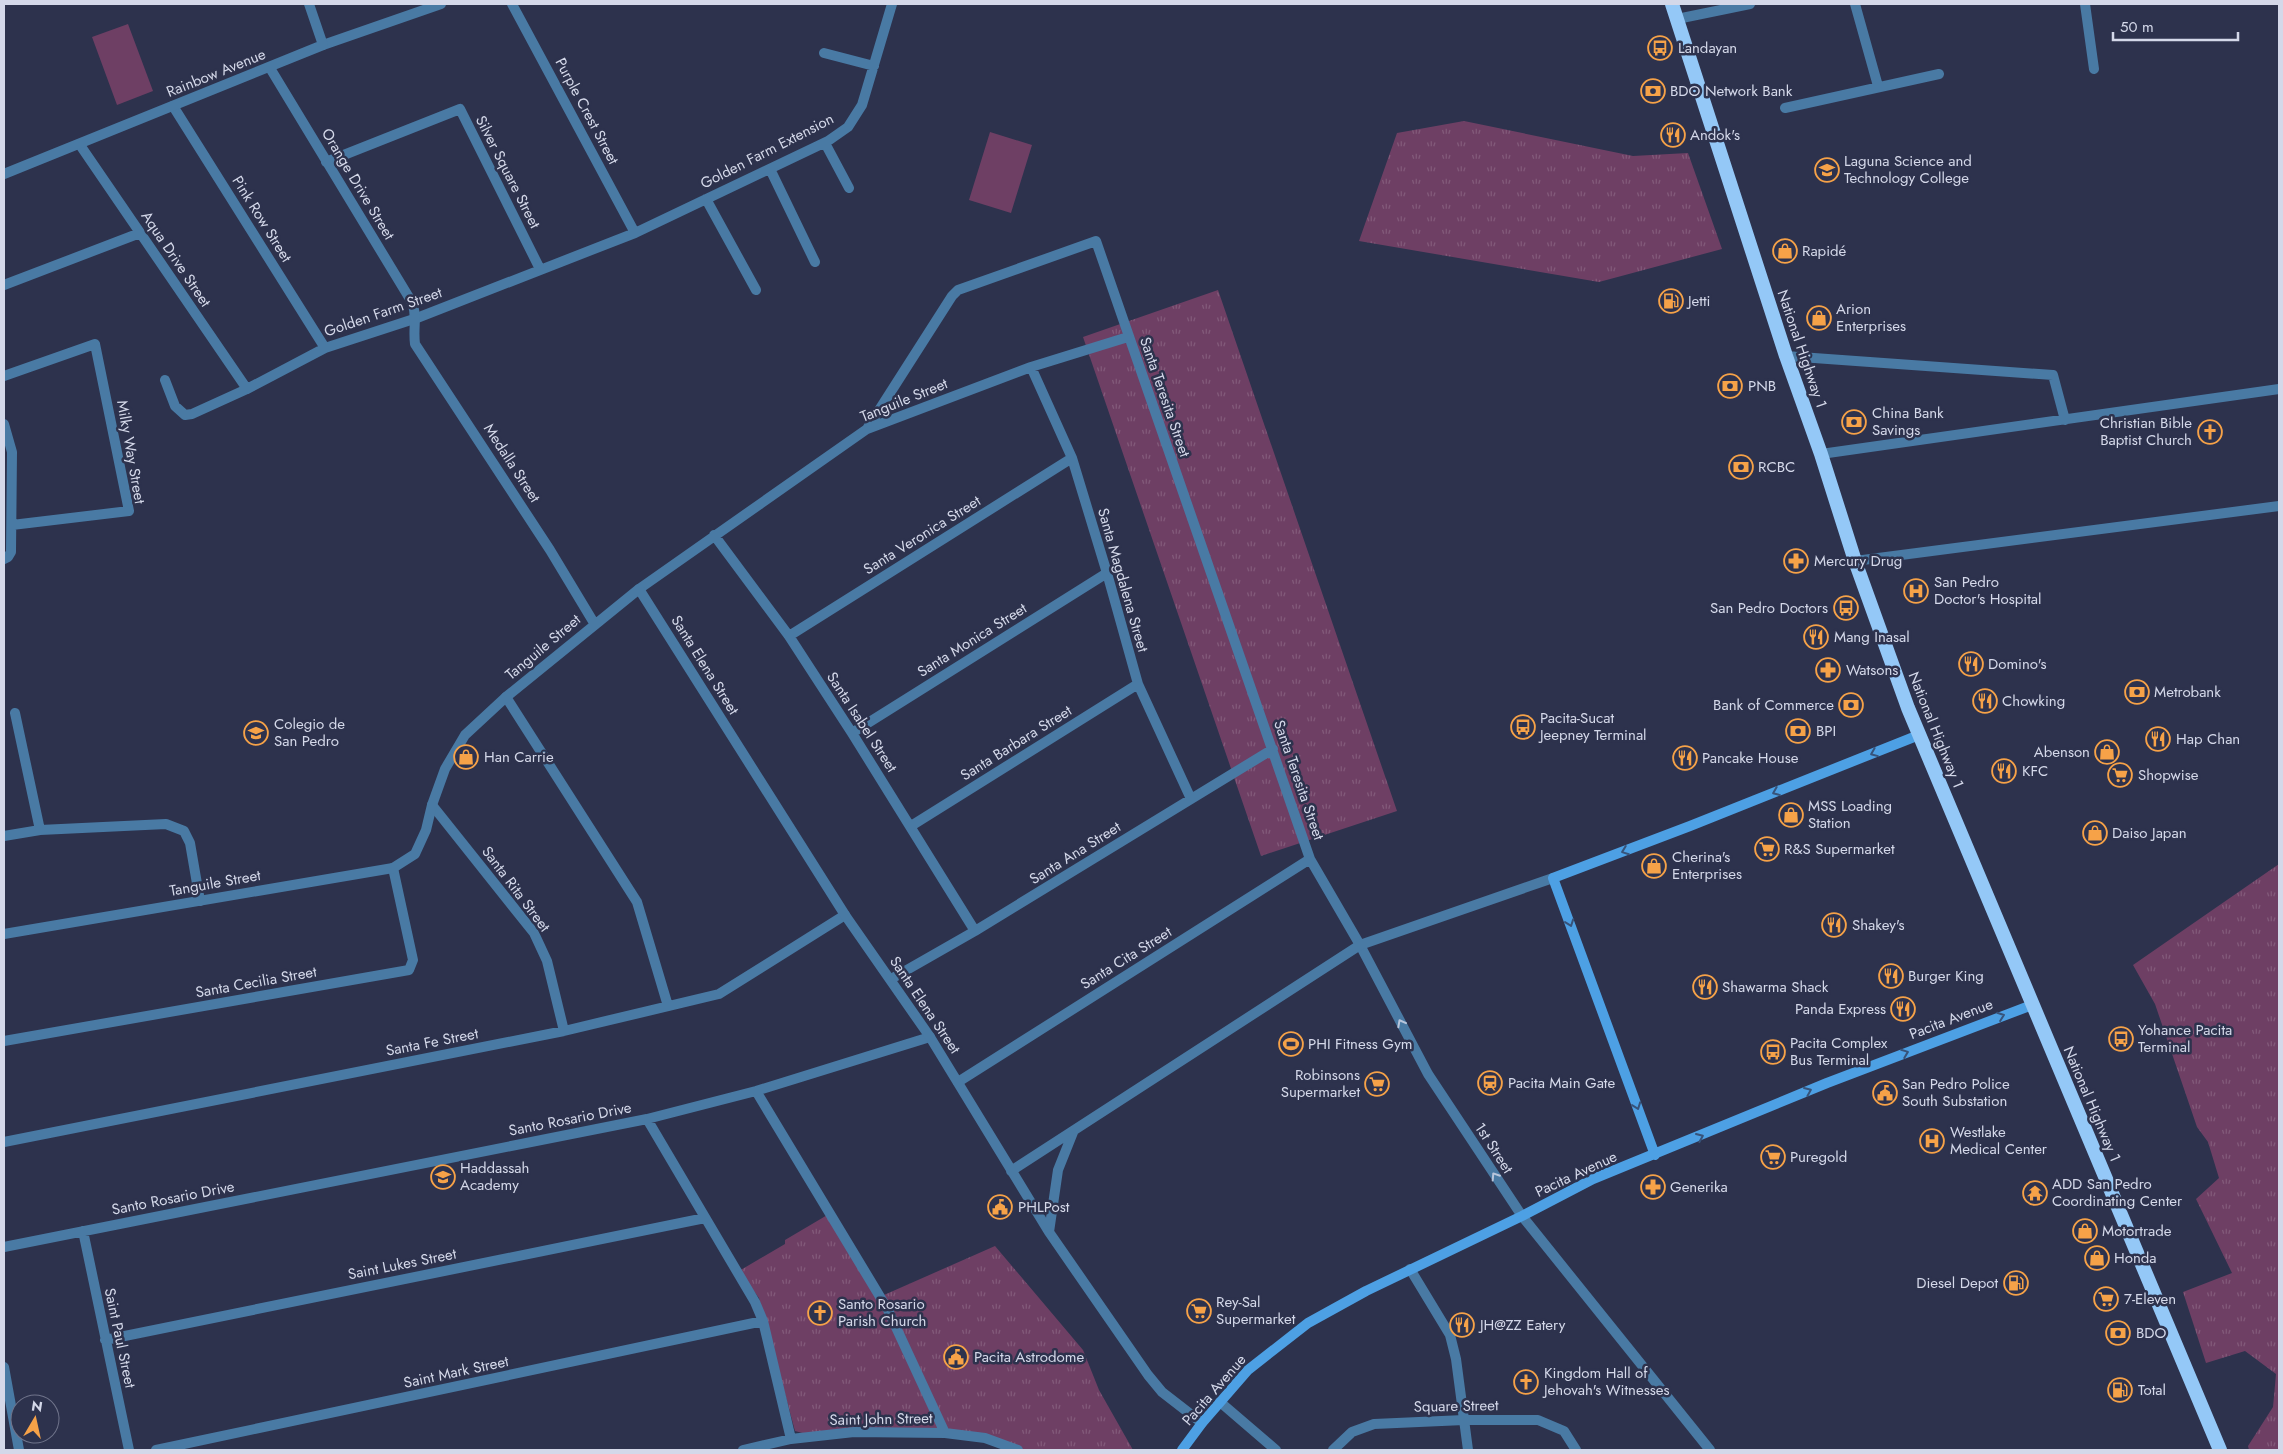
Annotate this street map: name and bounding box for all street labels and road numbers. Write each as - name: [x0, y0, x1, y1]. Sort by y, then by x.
- street label: Rainbow Avenue: [163, 43, 269, 103]
- street label: Purple Crest Street: [550, 54, 625, 169]
- street label: Golden Farm Extension: [696, 108, 838, 194]
- street label: Silver Square Street: [470, 112, 546, 233]
- street label: Orange Drive Street: [316, 124, 400, 244]
- street label: Pink Row Street: [227, 172, 297, 267]
- street label: Aqua Drive Street: [136, 207, 217, 312]
- street label: Golden Farm Street: [321, 281, 445, 342]
- street label: National Highway 1: [1771, 287, 1833, 411]
- street label: Santa Teresita Street: [1134, 334, 1196, 460]
- street label: Tanguile Street: [857, 372, 951, 427]
- street label: Milky Way Street: [111, 398, 151, 506]
- street label: Medalla Street: [478, 419, 546, 507]
- street label: Santa Veronica Street: [859, 490, 985, 580]
- street label: Santa Magdalena Street: [1092, 505, 1154, 655]
- street label: Santa Monica Street: [913, 597, 1031, 683]
- street label: Tanguile Street: [501, 609, 586, 685]
- street label: Santa Elena Street: [666, 611, 745, 719]
- street label: Santa Isabel Street: [821, 668, 903, 777]
- street label: National Highway 1: [1903, 669, 1969, 791]
- street label: Santa Barbara Street: [956, 700, 1076, 786]
- street label: Santa Teresita Street: [1268, 717, 1330, 843]
- street label: Santa Ana Street: [1025, 816, 1125, 890]
- street label: Santa Rita Street: [477, 842, 556, 937]
- street label: Tanguile Street: [168, 864, 263, 902]
- street label: Santa Cita Street: [1076, 921, 1176, 995]
- street label: Santa Elena Street: [884, 952, 966, 1058]
- street label: Santa Cecilia Street: [194, 960, 319, 1003]
- street label: Pacita Avenue: [1906, 993, 1996, 1045]
- street label: Santa Fe Street: [384, 1022, 480, 1062]
- street label: National Highway 1: [2058, 1043, 2126, 1165]
- street label: Santo Rosario Drive: [507, 1096, 633, 1142]
- street label: 1st Street: [1469, 1118, 1519, 1178]
- street label: Pacita Avenue: [1531, 1145, 1621, 1203]
- street label: Santo Rosario Drive: [110, 1175, 236, 1221]
- street label: Saint Lukes Street: [346, 1243, 459, 1285]
- street label: Saint Paul Street: [99, 1286, 141, 1391]
- street label: Pacita Avenue: [1177, 1349, 1251, 1430]
- street label: Saint Mark Street: [402, 1350, 511, 1394]
- street label: Square Street: [1413, 1394, 1499, 1418]
- street label: Saint John Street: [829, 1407, 933, 1431]

